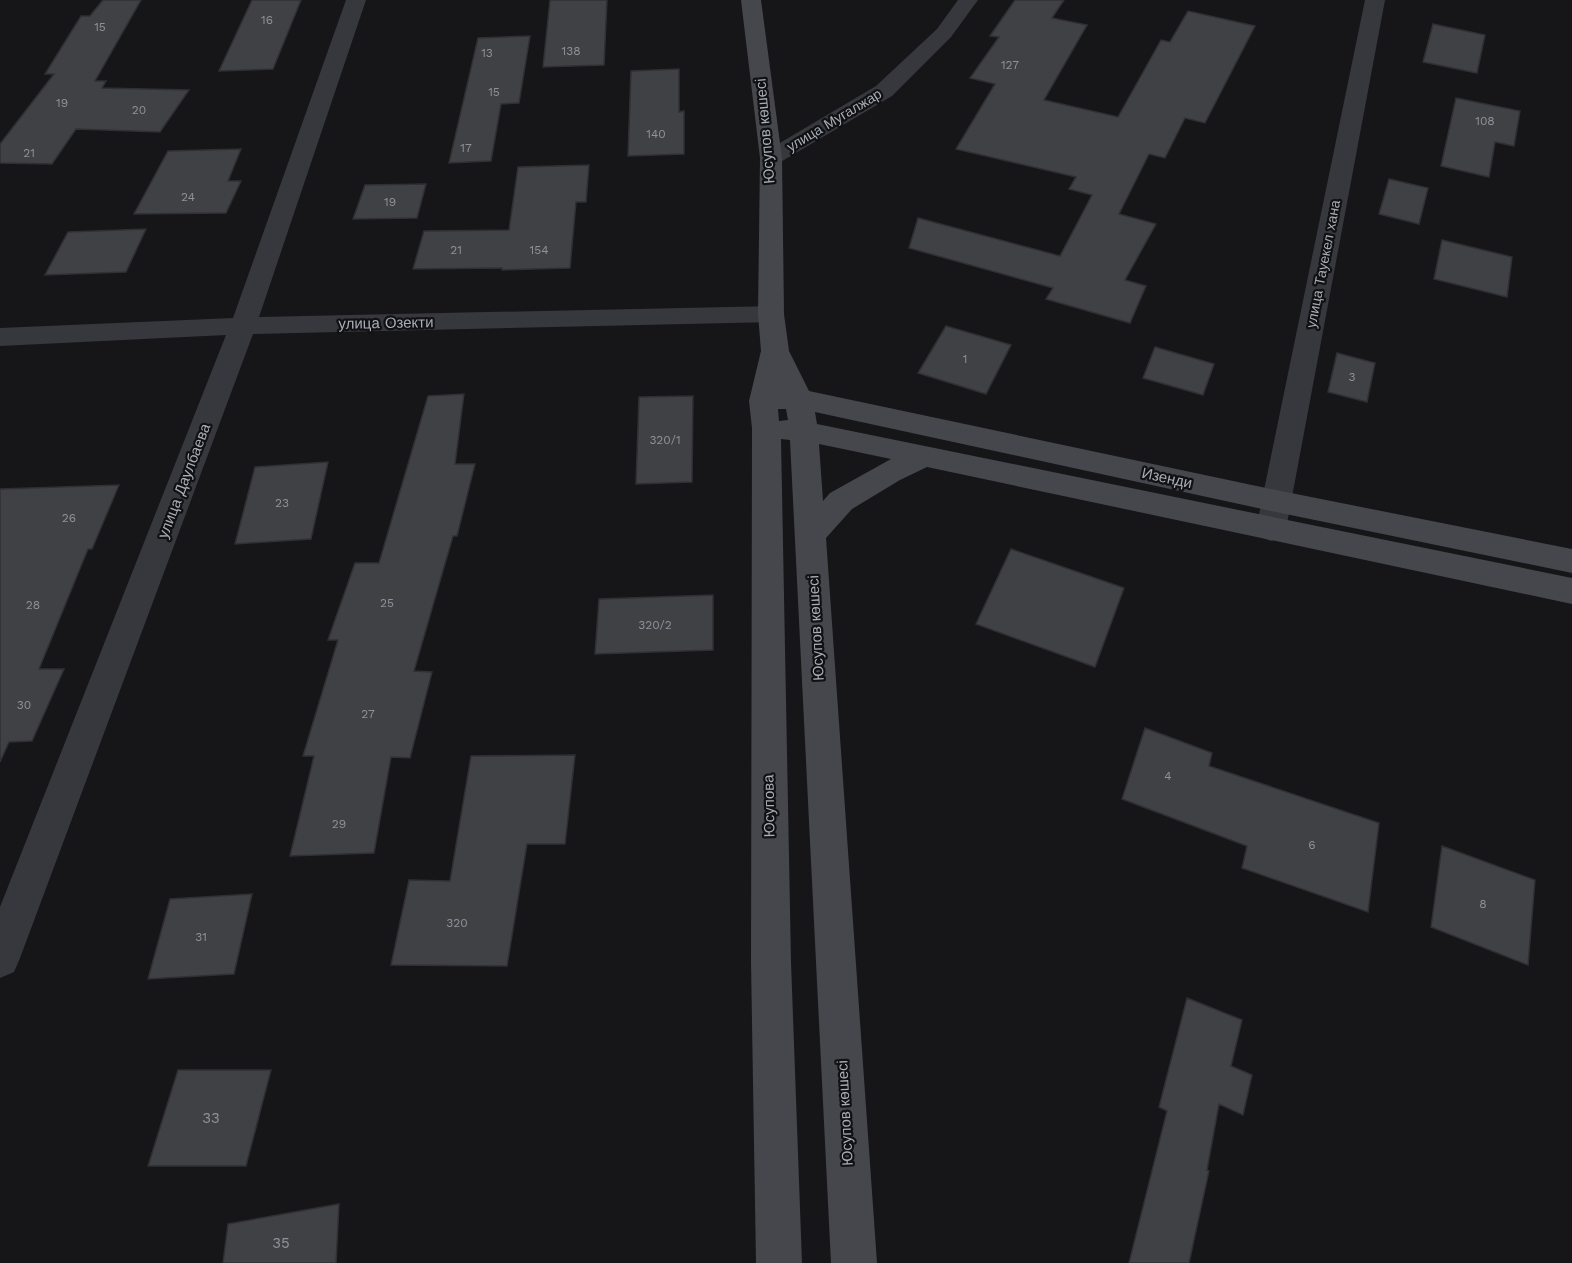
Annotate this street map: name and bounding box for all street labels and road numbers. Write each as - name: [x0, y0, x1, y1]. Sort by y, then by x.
- street label: Юсупов көшесі: [751, 78, 779, 184]
- street label: улица Мугалжар: [784, 85, 884, 155]
- street label: улица Тауекел хана: [1303, 198, 1343, 329]
- street label: улица Озекти: [338, 313, 434, 333]
- street label: улица Даулбаева: [154, 420, 214, 541]
- street label: Изенди: [1140, 464, 1194, 492]
- street label: Юсупов көшесі: [804, 575, 828, 681]
- street label: Юсупова: [759, 774, 779, 838]
- street label: Юсупов көшесі: [833, 1060, 857, 1166]

